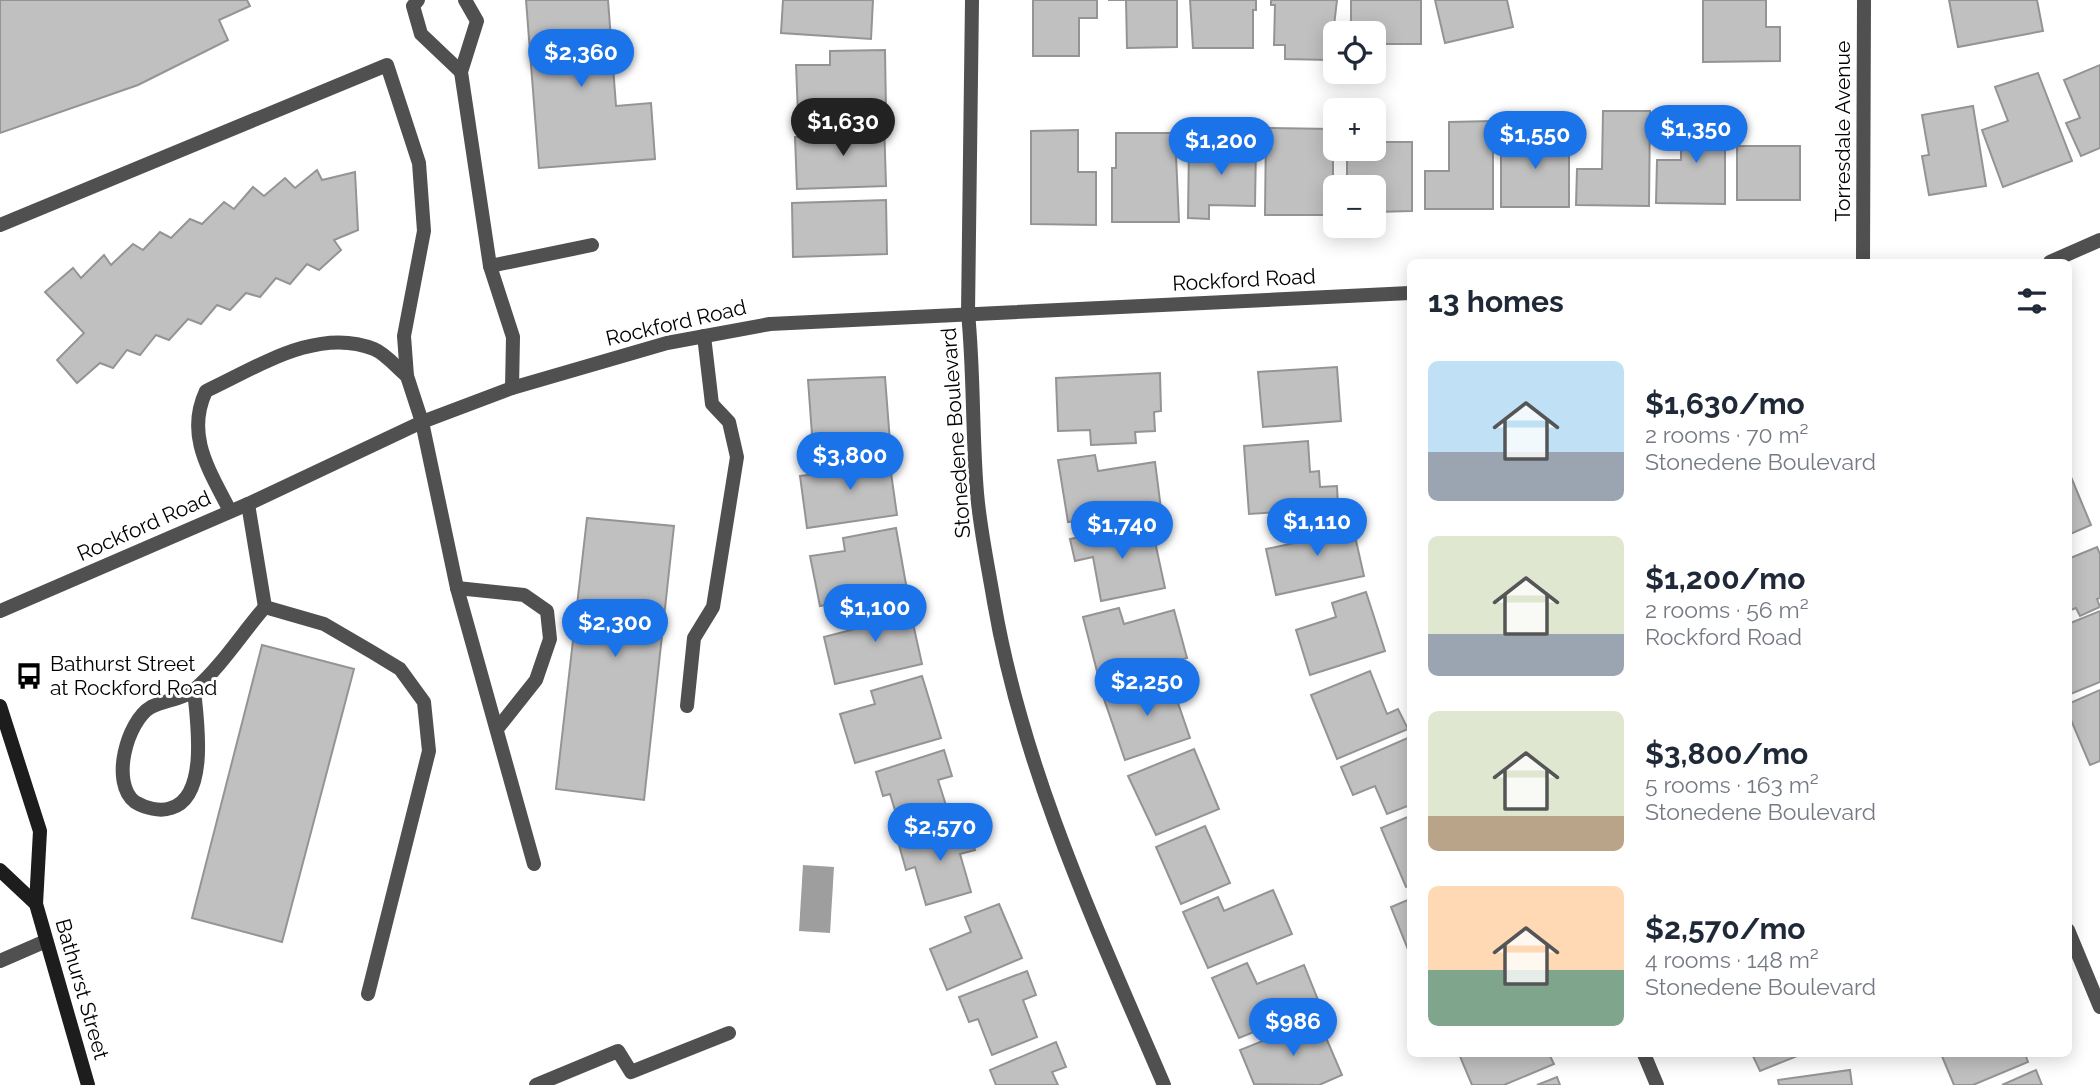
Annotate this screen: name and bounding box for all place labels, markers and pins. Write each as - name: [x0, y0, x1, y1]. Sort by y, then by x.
- pin: $2,360: [524, 29, 638, 89]
- pin: $1,630: [786, 99, 900, 158]
- pin: $1,350: [1639, 106, 1753, 165]
- pin: $1,550: [1478, 111, 1592, 171]
- pin: $1,200: [1164, 118, 1278, 177]
- pin: $3,800: [793, 433, 907, 492]
- pin: $1,110: [1260, 498, 1374, 558]
- pin: $1,740: [1065, 502, 1179, 561]
- pin: $1,100: [818, 584, 932, 644]
- pin: $2,300: [558, 600, 672, 659]
- place label: Bathurst Street at Rockford Road: [50, 651, 217, 700]
- pin: $2,250: [1090, 658, 1204, 718]
- bus stop icon: Bathurst Street at Rockford Road: [14, 661, 44, 691]
- pin: $2,570: [883, 804, 997, 863]
- pin: $986: [1252, 998, 1334, 1058]

